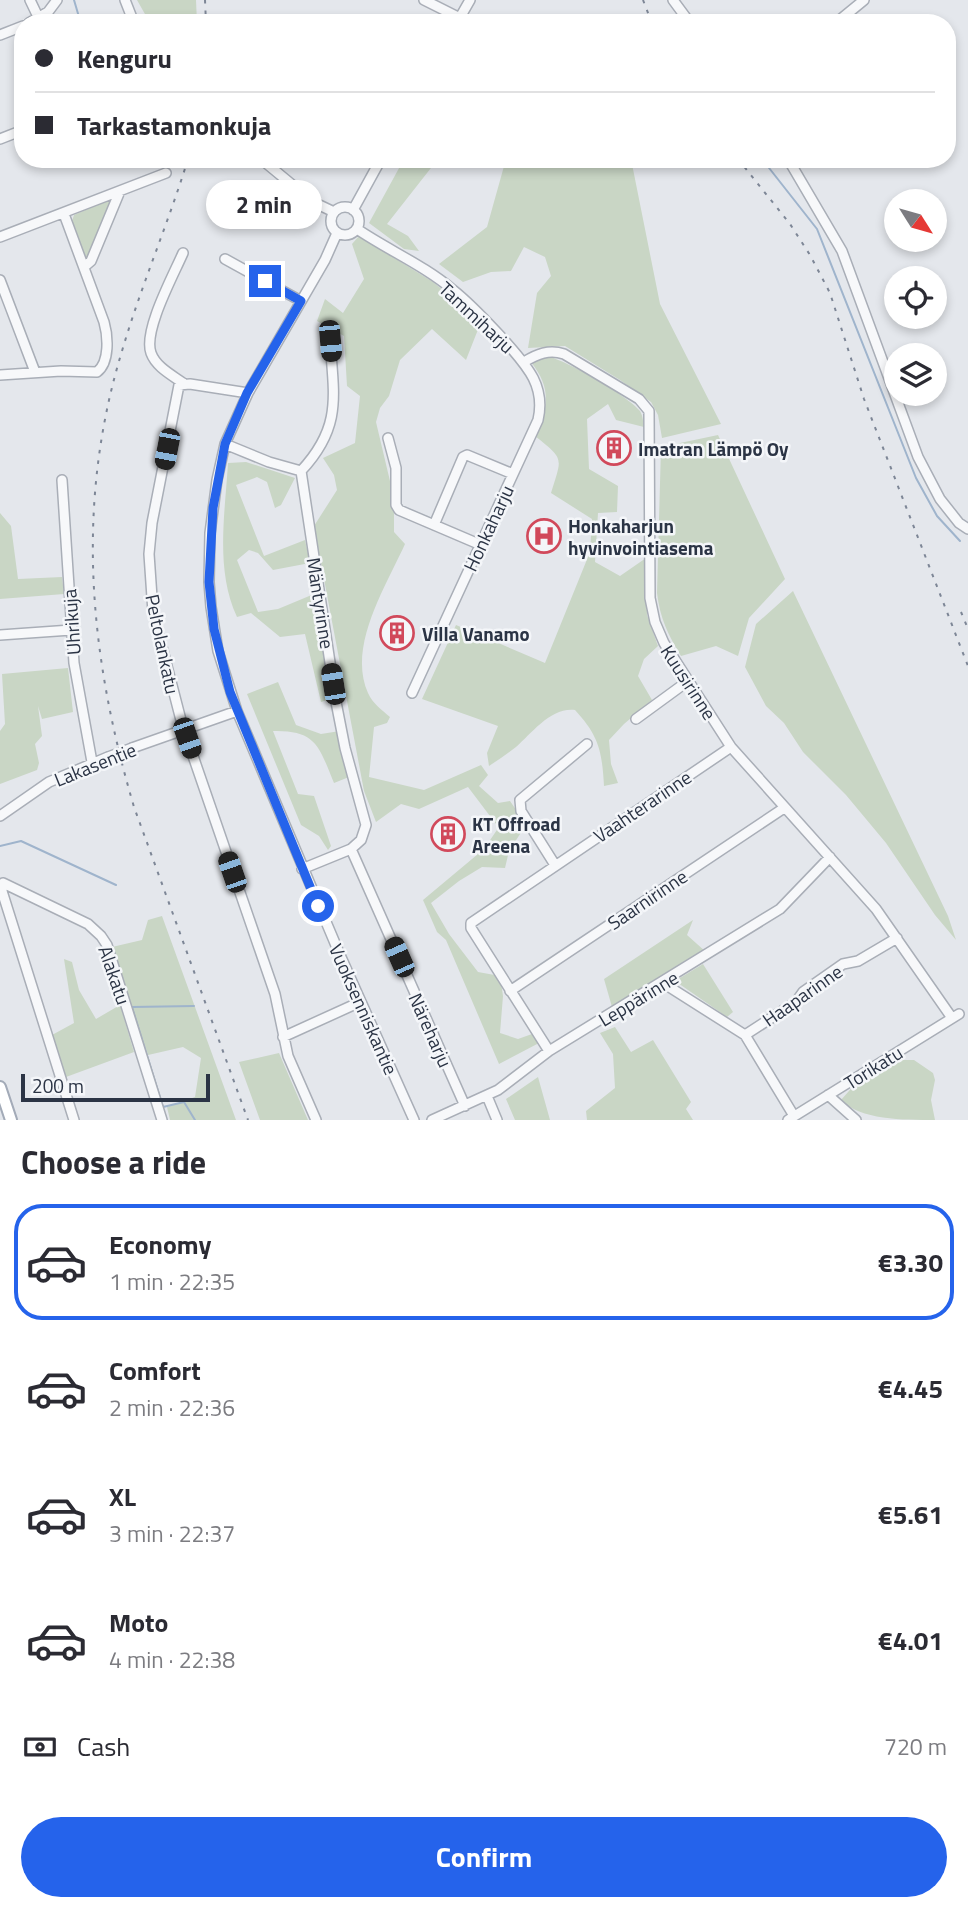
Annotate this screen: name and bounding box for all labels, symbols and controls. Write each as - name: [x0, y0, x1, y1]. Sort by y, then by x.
- text: Kenguru: [77, 39, 172, 78]
- text: Tarkastamonkuja: [77, 106, 271, 145]
- callout: 2 min: [207, 180, 323, 229]
- text: 2 min: [236, 187, 292, 222]
- north arrow: [884, 189, 947, 252]
- map controls: [884, 189, 947, 406]
- route end: [249, 265, 281, 297]
- button: locate: [884, 266, 947, 329]
- street label: Tammiharju: [433, 274, 521, 360]
- car: [318, 319, 343, 363]
- button: layers: [884, 343, 947, 406]
- car: [153, 426, 182, 472]
- building icon: Imatran Lämpö Oy: [595, 429, 633, 467]
- place label: Imatran Lämpö Oy: [638, 434, 789, 463]
- street label: Honkaharju: [455, 480, 521, 576]
- place label: Honkaharjun hyvinvointiasema: [568, 511, 714, 562]
- hospital icon: Honkaharjun hyvinvointiasema: [525, 517, 563, 555]
- street label: Mäntyrinne: [299, 555, 343, 651]
- street label: Uhrikuja: [54, 588, 88, 656]
- street label: Peltolankatu: [138, 591, 188, 697]
- building icon: Villa Vanamo: [378, 614, 416, 652]
- place label: Villa Vanamo: [422, 619, 530, 648]
- street label: Kuusirinne: [654, 639, 724, 725]
- car: [320, 662, 347, 706]
- car: [171, 715, 204, 761]
- street label: Lakasentie: [50, 734, 140, 794]
- street label: Vaahterarinne: [587, 762, 697, 850]
- place label: KT Offroad Areena: [472, 809, 561, 860]
- building icon: KT Offroad Areena: [429, 815, 467, 853]
- car: [216, 849, 249, 895]
- street label: Saarnirinne: [601, 862, 693, 936]
- route start: [302, 890, 334, 922]
- car: [381, 934, 418, 980]
- street label: Vuoksenniskantie: [322, 939, 406, 1079]
- street label: Alakatu: [91, 942, 139, 1008]
- street label: Haaparinne: [756, 957, 848, 1033]
- street label: Leppärinne: [592, 963, 684, 1033]
- street label: Näreharju: [402, 988, 460, 1072]
- street label: Torikatu: [838, 1038, 908, 1096]
- scale bar: [21, 1071, 210, 1103]
- text: 200 m: [32, 1071, 84, 1100]
- text: Choose a ride: [21, 1138, 206, 1186]
- text: Economy: [109, 1225, 211, 1264]
- icon: car: [25, 1231, 88, 1294]
- text: €3.30: [878, 1243, 943, 1282]
- text: 1 min · 22:35: [109, 1264, 235, 1299]
- text: Comfort: [109, 1351, 201, 1390]
- icon: car: [25, 1357, 88, 1420]
- text: €4.45: [878, 1369, 943, 1408]
- text: 2 min · 22:36: [109, 1390, 235, 1425]
- text: XL: [109, 1477, 136, 1516]
- icon: car: [25, 1483, 88, 1546]
- text: €5.61: [878, 1495, 943, 1534]
- text: 3 min · 22:37: [109, 1516, 235, 1551]
- text: Moto: [109, 1603, 168, 1642]
- icon: car: [25, 1609, 88, 1672]
- text: €4.01: [878, 1621, 943, 1660]
- text: 4 min · 22:38: [109, 1642, 235, 1677]
- text: Cash: [77, 1727, 130, 1766]
- icon: cash: [21, 1728, 59, 1766]
- text: 720 m: [884, 1729, 947, 1764]
- button: Confirm: [21, 1817, 947, 1897]

